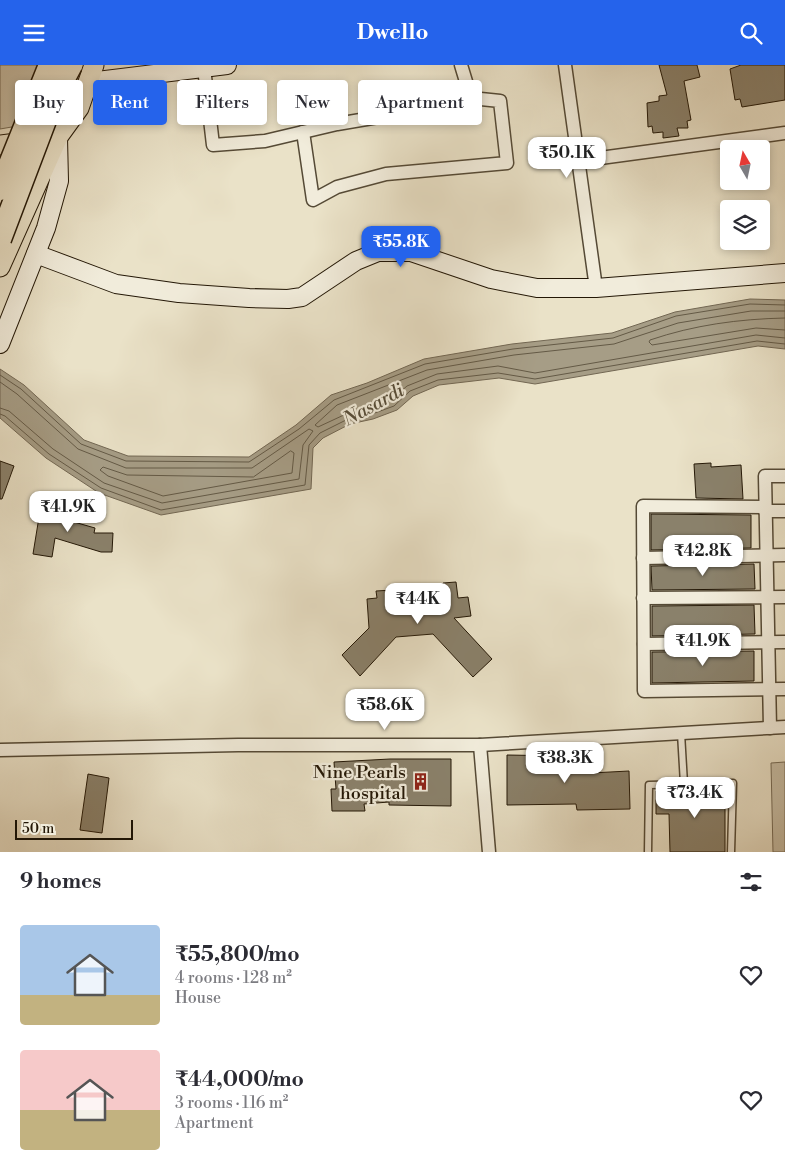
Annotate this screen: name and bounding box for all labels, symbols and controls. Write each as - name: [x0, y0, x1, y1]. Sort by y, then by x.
- icon: menu: [20, 19, 48, 47]
- text: Dwello: [357, 19, 428, 46]
- icon: search: [737, 19, 765, 47]
- chip: Buy: [15, 80, 83, 125]
- chip: Rent: [93, 80, 167, 125]
- chip: Filters: [177, 80, 267, 125]
- chip: New: [277, 80, 348, 125]
- chip: Apartment: [358, 80, 482, 125]
- pin: ₹50.1K: [526, 137, 608, 179]
- north arrow: [720, 140, 770, 190]
- map controls: [720, 140, 770, 250]
- text: ₹50.1K: [539, 143, 595, 163]
- button: layers: [720, 200, 770, 250]
- pin: ₹55.8K: [360, 225, 442, 268]
- text: ₹55.8K: [372, 232, 430, 252]
- water label: Nasardi: [338, 378, 408, 432]
- pin: ₹41.9K: [27, 491, 109, 533]
- text: ₹41.9K: [40, 497, 96, 517]
- pin: ₹42.8K: [662, 535, 744, 577]
- text: ₹42.8K: [674, 541, 732, 561]
- pin: ₹44K: [388, 583, 448, 625]
- text: ₹44K: [396, 589, 440, 609]
- pin: ₹41.9K: [662, 625, 744, 667]
- text: ₹41.9K: [675, 631, 731, 651]
- pin: ₹58.6K: [344, 689, 426, 731]
- text: ₹58.6K: [356, 695, 414, 715]
- pin: ₹38.3K: [524, 741, 606, 784]
- text: ₹38.3K: [537, 748, 593, 768]
- place label: Nine Pearls hospital: [313, 761, 407, 805]
- building icon: Nine Pearls hospital: [410, 772, 430, 792]
- pin: ₹73.4K: [654, 777, 736, 819]
- text: ₹73.4K: [667, 783, 723, 803]
- scale bar: [15, 817, 132, 840]
- text: 50 m: [22, 820, 54, 838]
- icon: filters: [737, 868, 765, 896]
- text: 9 homes: [20, 869, 101, 895]
- text: ₹55,800/mo: [175, 942, 300, 968]
- icon: home: [60, 945, 120, 1005]
- icon: heart: [737, 961, 765, 989]
- text: 4 rooms · 128 m²: [175, 968, 292, 988]
- text: House: [175, 988, 221, 1008]
- text: ₹44,000/mo: [175, 1067, 304, 1093]
- icon: home: [60, 1070, 120, 1130]
- icon: heart: [737, 1086, 765, 1114]
- text: 3 rooms · 116 m²: [175, 1093, 288, 1113]
- text: Apartment: [175, 1113, 254, 1133]

